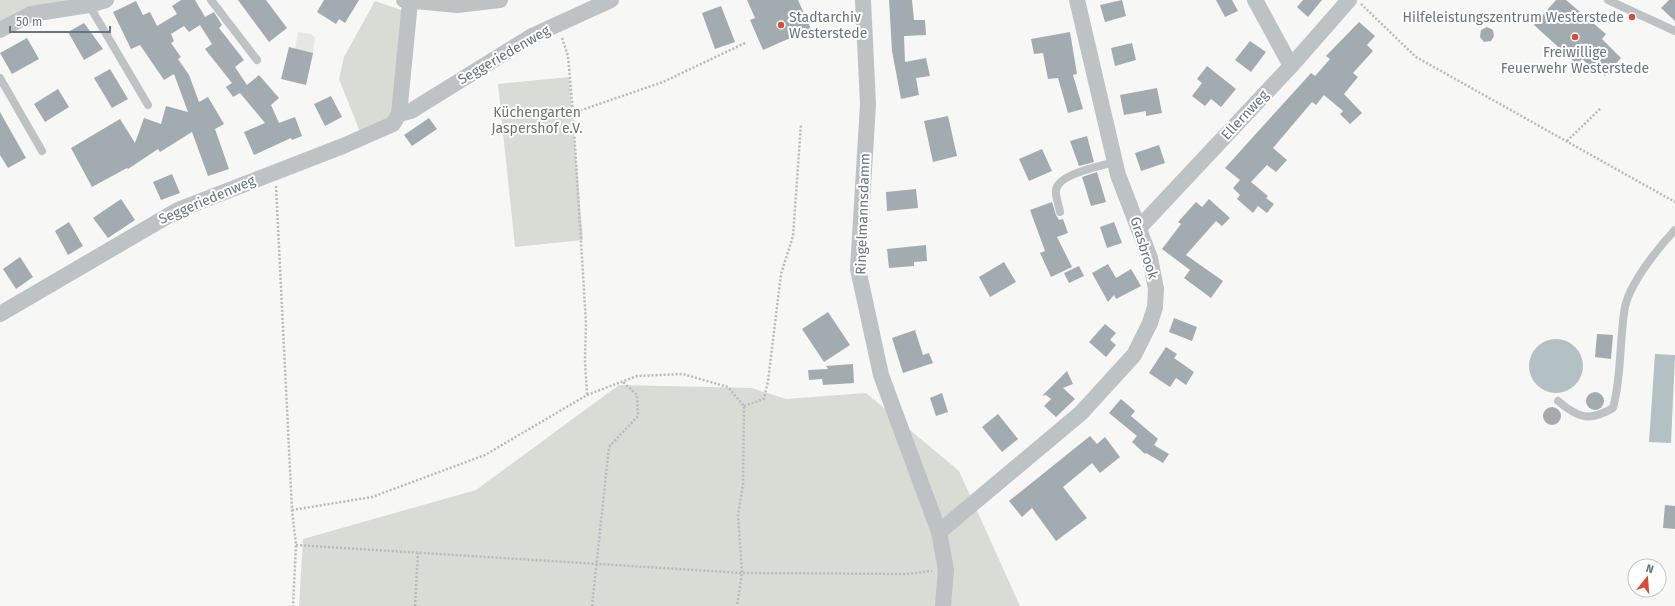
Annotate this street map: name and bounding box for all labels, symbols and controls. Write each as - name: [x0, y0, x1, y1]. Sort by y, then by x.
- scale bar: [10, 8, 110, 34]
- place label: Stadtarchiv Westerstede: [789, 9, 867, 42]
- place label: Hilfeleistungszentrum Westerstede: [1403, 9, 1624, 26]
- marker: Hilfeleistungszentrum Westerstede: [1627, 12, 1637, 22]
- text: 50 m: [16, 15, 42, 29]
- marker: Stadtarchiv Westerstede: [776, 20, 786, 30]
- street label: Seggeriedenweg: [455, 21, 554, 88]
- marker: Freiwillige Feuerwehr Westerstede: [1570, 32, 1580, 42]
- place label: Freiwillige Feuerwehr Westerstede: [1501, 44, 1649, 77]
- street label: Ellernweg: [1218, 86, 1273, 143]
- park label: Küchengarten Jaspershof e.V.: [491, 104, 583, 137]
- street label: Ringelmannsdamm: [852, 153, 874, 275]
- street label: Seggeriedenweg: [156, 172, 259, 228]
- street label: Grasbrook: [1126, 215, 1162, 282]
- north arrow: [1627, 558, 1667, 598]
- text: N: [1644, 562, 1655, 576]

